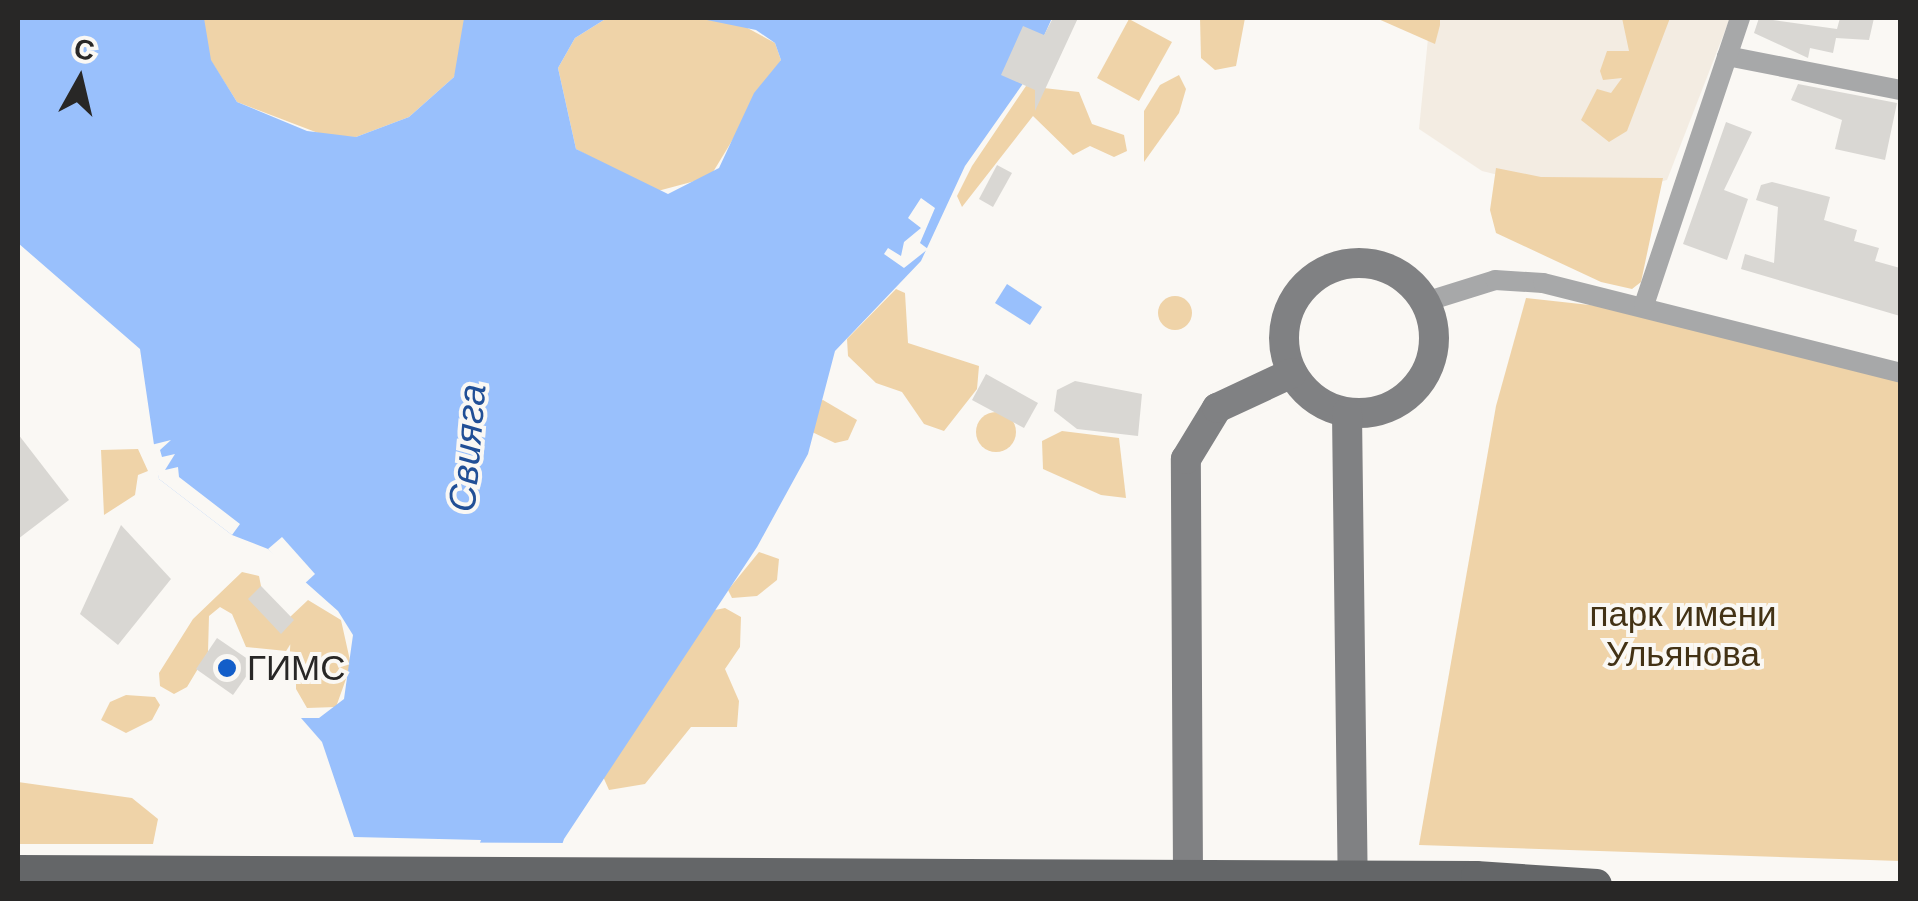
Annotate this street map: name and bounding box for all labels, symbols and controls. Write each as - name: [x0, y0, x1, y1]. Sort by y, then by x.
- north arrow: [30, 30, 130, 130]
- text: С: [72, 32, 97, 68]
- water label: Свияга: [440, 382, 496, 514]
- park label: парк имени Ульянова: [1589, 593, 1777, 675]
- place label: ГИМС: [247, 647, 346, 689]
- marker: ГИМС: [216, 657, 238, 679]

